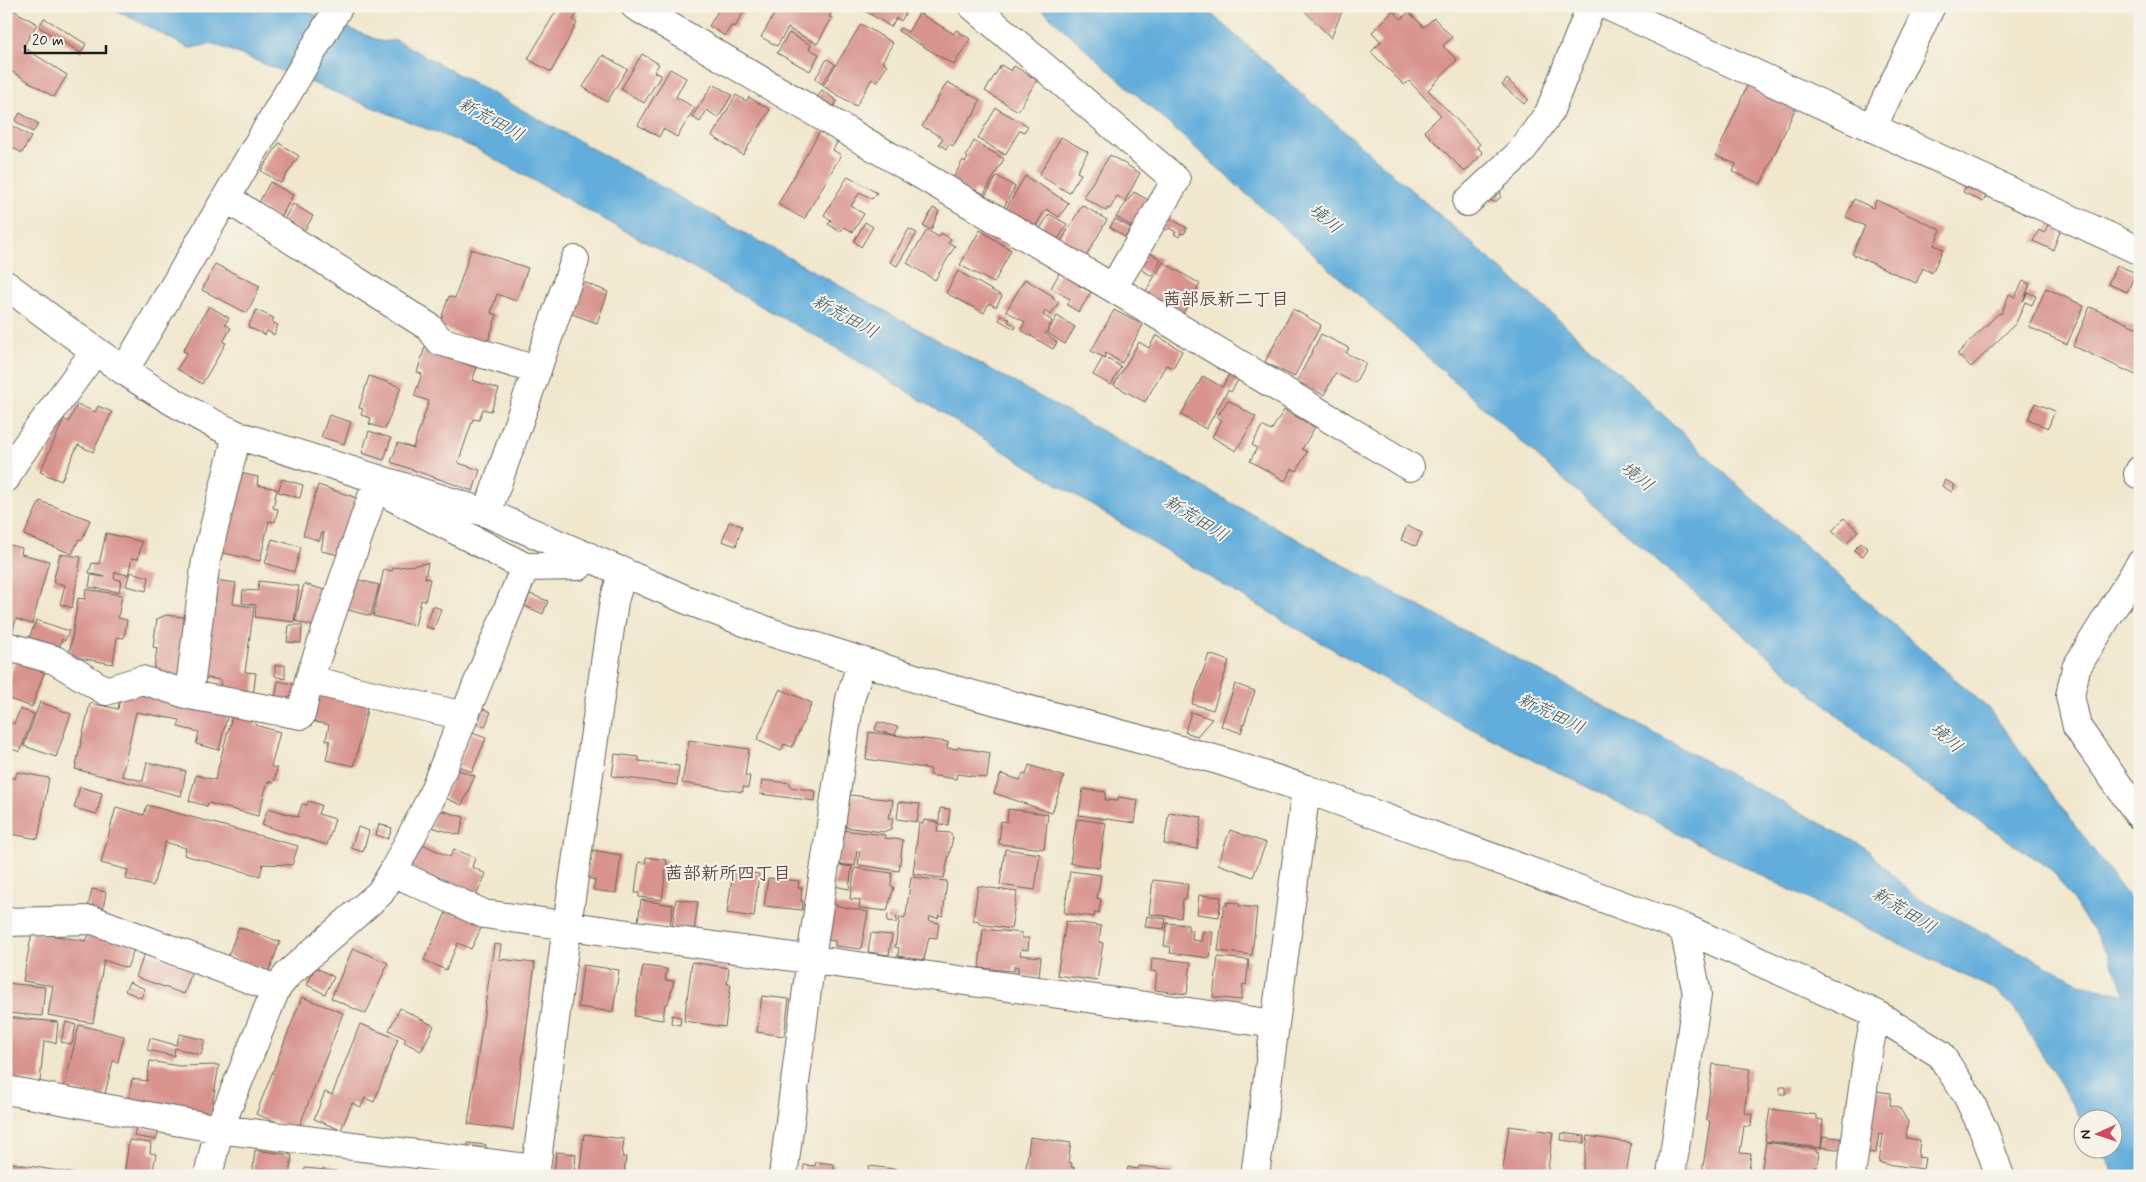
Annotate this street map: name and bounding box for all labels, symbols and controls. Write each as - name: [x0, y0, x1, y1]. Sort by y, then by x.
- scale bar: [25, 22, 106, 54]
- text: 20 m: [32, 31, 64, 51]
- water label: 新荒田川: [454, 92, 528, 148]
- water label: 境川: [1304, 198, 1346, 240]
- district label: 茜部辰新二丁目: [1163, 288, 1289, 312]
- water label: 新荒田川: [808, 289, 882, 345]
- water label: 境川: [1615, 456, 1659, 498]
- water label: 新荒田川: [1159, 490, 1233, 548]
- water label: 新荒田川: [1513, 687, 1589, 741]
- water label: 境川: [1925, 717, 1967, 759]
- district label: 茜部新所四丁目: [665, 862, 791, 886]
- water label: 新荒田川: [1867, 882, 1941, 940]
- north arrow: [2074, 1110, 2124, 1160]
- text: N: [2077, 1129, 2095, 1140]

